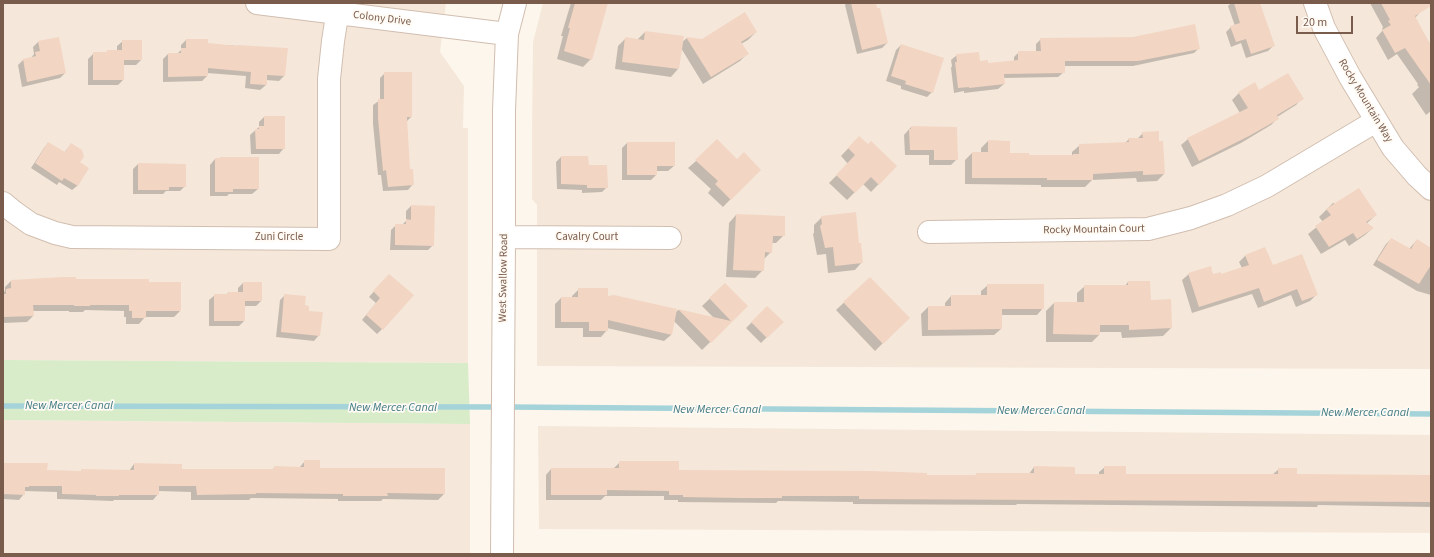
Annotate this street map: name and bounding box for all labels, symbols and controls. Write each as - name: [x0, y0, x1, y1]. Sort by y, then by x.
- scale bar: [1298, 8, 1355, 34]
- street label: Colony Drive: [352, 9, 412, 29]
- text: 20 m: [1303, 14, 1327, 31]
- street label: Rocky Mountain Way: [1335, 57, 1395, 145]
- street label: Rocky Mountain Court: [1043, 223, 1145, 237]
- street label: Zuni Circle: [255, 231, 303, 245]
- street label: Cavalry Court: [556, 231, 618, 245]
- street label: West Swallow Road: [497, 233, 511, 323]
- water label: New Mercer Canal: [25, 399, 113, 413]
- water label: New Mercer Canal: [349, 401, 437, 415]
- water label: New Mercer Canal: [673, 403, 761, 417]
- water label: New Mercer Canal: [997, 404, 1085, 418]
- water label: New Mercer Canal: [1321, 406, 1409, 420]

